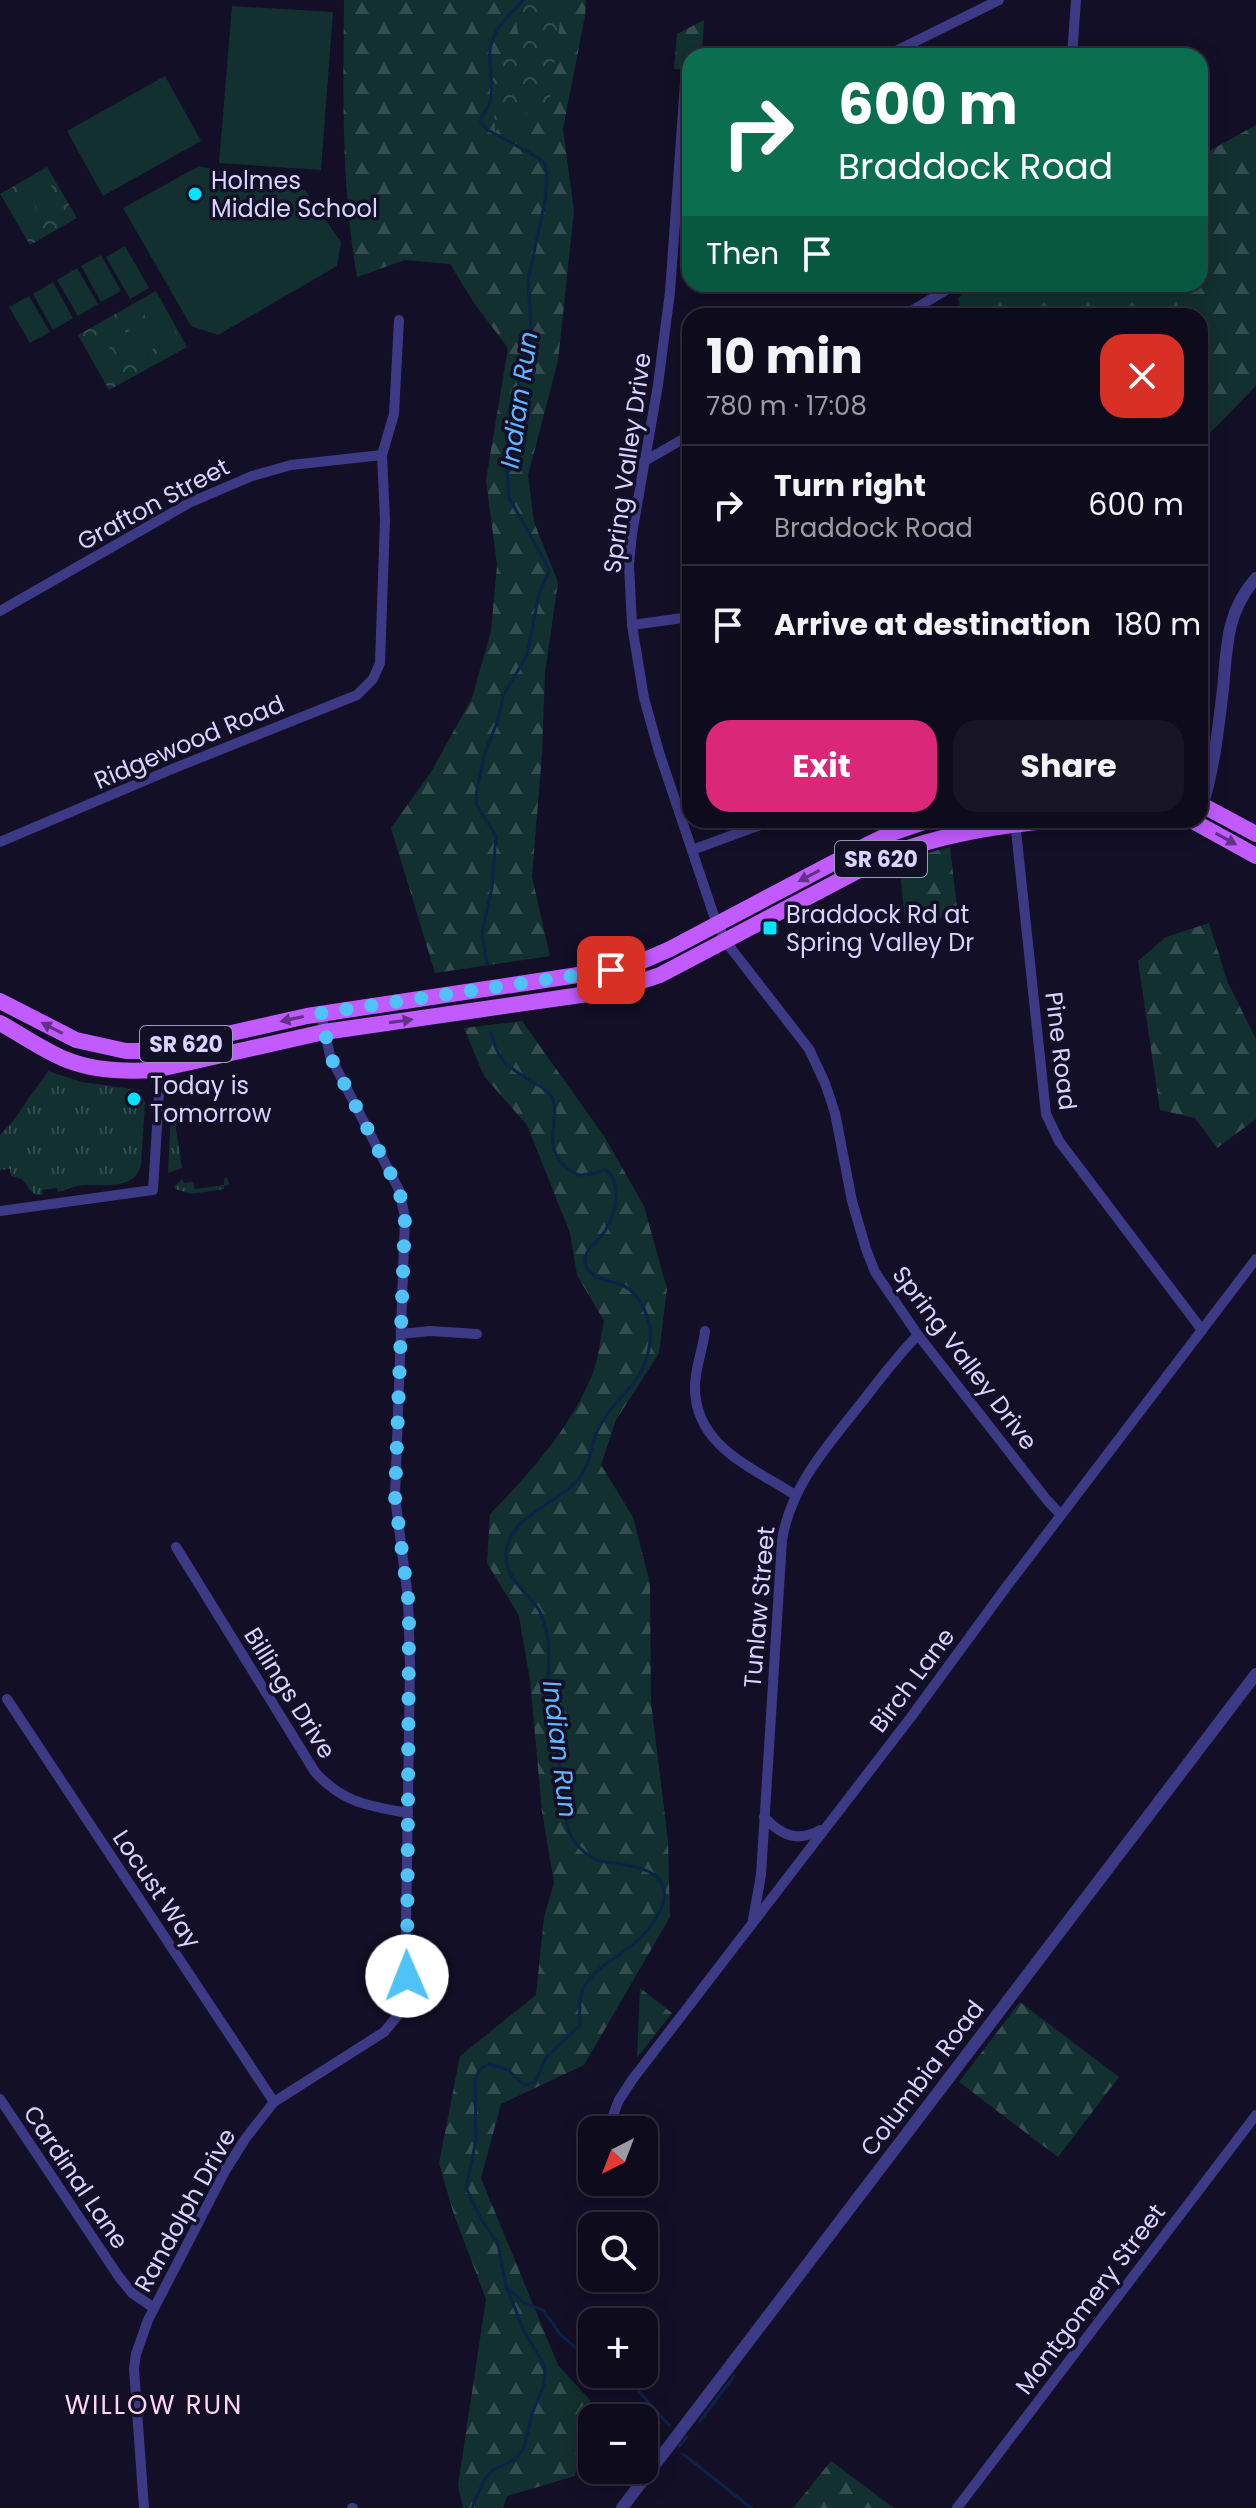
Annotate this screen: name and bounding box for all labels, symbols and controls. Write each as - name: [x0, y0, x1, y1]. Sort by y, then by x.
- text: 600 m: [838, 65, 1018, 144]
- icon: right: [706, 80, 810, 184]
- text: Braddock Road: [838, 141, 1113, 192]
- place label: Holmes Middle School: [211, 164, 378, 225]
- marker: Holmes Middle School: [186, 185, 204, 203]
- text: Then: [706, 232, 779, 275]
- icon: arrive: [795, 232, 839, 276]
- text: 10 min: [706, 323, 863, 390]
- water label: Indian Run: [492, 329, 546, 471]
- button: close: [1100, 334, 1184, 418]
- street label: Spring Valley Drive: [595, 351, 659, 575]
- text: 780 m · 17:08: [706, 388, 867, 424]
- street label: Grafton Street: [71, 450, 235, 558]
- text: Turn right: [774, 464, 926, 507]
- icon: right: [706, 483, 750, 527]
- text: 600 m: [1088, 483, 1184, 526]
- text: Braddock Road: [774, 510, 973, 546]
- icon: arrive: [706, 603, 750, 647]
- text: Arrive at destination: [774, 603, 1091, 646]
- text: 180 m: [1115, 603, 1201, 646]
- street label: Ridgewood Road: [89, 687, 289, 797]
- button: Exit: [706, 720, 937, 812]
- button: Share: [953, 720, 1184, 812]
- one-way arrow: [1215, 832, 1237, 846]
- road number: SR 620: [835, 841, 927, 877]
- one-way arrow: [797, 869, 820, 882]
- place label: Braddock Rd at Spring Valley Dr: [786, 898, 974, 959]
- marker: Braddock Rd at Spring Valley Dr: [761, 919, 779, 937]
- pin: [577, 936, 645, 1004]
- icon: arrive: [589, 948, 633, 992]
- street label: Pine Road: [1037, 990, 1085, 1112]
- one-way arrow: [279, 1013, 304, 1026]
- one-way arrow: [389, 1014, 414, 1027]
- one-way arrow: [40, 1021, 63, 1035]
- road number: SR 620: [140, 1026, 232, 1062]
- place label: Today is Tomorrow: [150, 1069, 272, 1130]
- marker: Today is Tomorrow: [125, 1090, 143, 1108]
- street label: Spring Valley Drive: [885, 1259, 1045, 1457]
- street label: Tunlaw Street: [735, 1525, 783, 1689]
- street label: Billings Drive: [237, 1621, 343, 1765]
- street label: Birch Lane: [862, 1621, 962, 1739]
- water label: Indian Run: [534, 1678, 586, 1820]
- street label: Locust Way: [105, 1823, 209, 1955]
- position arrow: [365, 1934, 449, 2018]
- street label: Columbia Road: [853, 1993, 991, 2163]
- street label: Cardinal Lane: [16, 2099, 136, 2255]
- north arrow: [578, 2116, 658, 2196]
- map controls: [578, 2116, 658, 2484]
- street label: Randolph Drive: [126, 2122, 244, 2298]
- street label: Montgomery Street: [1007, 2197, 1173, 2401]
- button: search: [578, 2212, 658, 2292]
- button: +: [578, 2308, 658, 2388]
- district label: WILLOW RUN: [65, 2387, 243, 2423]
- button: −: [578, 2404, 658, 2484]

